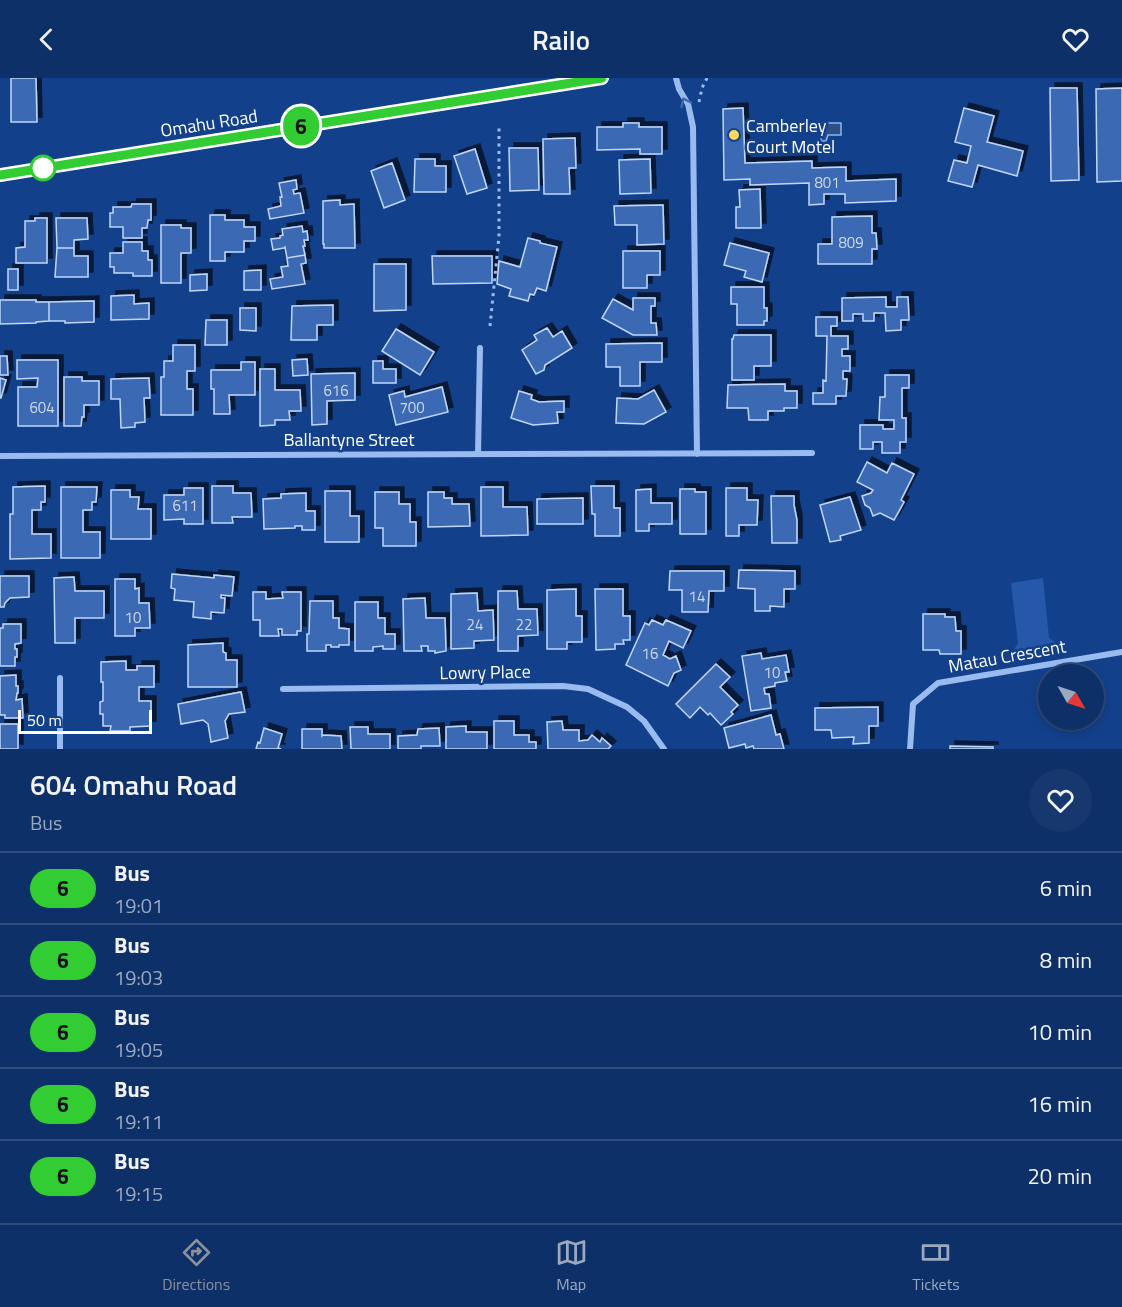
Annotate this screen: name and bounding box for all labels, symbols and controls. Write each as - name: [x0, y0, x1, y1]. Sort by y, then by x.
- text: Railo: [532, 19, 590, 60]
- icon: back: [30, 23, 63, 56]
- icon: heart: [1059, 23, 1092, 56]
- one-way arrow: [681, 98, 693, 109]
- street label: Omahu Road: [158, 102, 260, 144]
- line badge: 6: [282, 106, 320, 146]
- text: 6: [295, 110, 307, 142]
- place label: Camberley Court Motel: [746, 112, 835, 160]
- marker: Camberley Court Motel: [727, 128, 741, 142]
- unlabelled marker: [30, 155, 56, 181]
- house number: 801: [814, 171, 840, 194]
- house number: 809: [838, 231, 864, 254]
- house number: 616: [323, 379, 349, 402]
- house number: 604: [29, 396, 55, 419]
- house number: 700: [399, 396, 425, 419]
- street label: Ballantyne Street: [283, 426, 415, 453]
- house number: 611: [172, 494, 198, 517]
- house number: 14: [689, 585, 705, 608]
- house number: 10: [125, 606, 141, 629]
- house number: 24: [467, 613, 483, 636]
- house number: 22: [516, 613, 532, 636]
- street label: Matau Crescent: [946, 632, 1069, 680]
- house number: 16: [642, 642, 658, 665]
- street label: Lowry Place: [439, 658, 531, 686]
- house number: 10: [764, 661, 780, 684]
- north arrow: [1038, 664, 1104, 730]
- map controls: [1038, 664, 1104, 730]
- scale bar: [18, 707, 152, 734]
- text: 50 m: [27, 708, 62, 732]
- text: 604 Omahu Road: [30, 763, 237, 806]
- button: heart: [1029, 769, 1092, 832]
- text: Bus: [30, 807, 62, 838]
- text: Bus: [114, 856, 150, 890]
- text: 6 min: [1040, 871, 1092, 905]
- text: 6: [57, 872, 69, 904]
- text: 19:01: [114, 890, 163, 921]
- text: Bus: [114, 928, 150, 962]
- text: 8 min: [1040, 943, 1092, 977]
- text: 6: [57, 944, 69, 976]
- text: 19:03: [114, 962, 163, 993]
- text: Bus: [114, 1000, 150, 1034]
- text: 10 min: [1027, 1015, 1092, 1049]
- text: 6: [57, 1016, 69, 1048]
- text: 19:05: [114, 1034, 163, 1065]
- text: Bus: [114, 1072, 150, 1106]
- text: 16 min: [1027, 1087, 1092, 1121]
- text: 6: [57, 1088, 69, 1120]
- text: 19:11: [114, 1106, 163, 1137]
- text: Bus: [114, 1144, 150, 1178]
- text: 20 min: [1027, 1159, 1092, 1193]
- text: 6: [57, 1160, 69, 1192]
- text: 19:15: [114, 1178, 163, 1209]
- tab: Directions: [162, 1236, 230, 1296]
- tab: Map: [555, 1236, 588, 1296]
- tab: Tickets: [912, 1236, 960, 1296]

